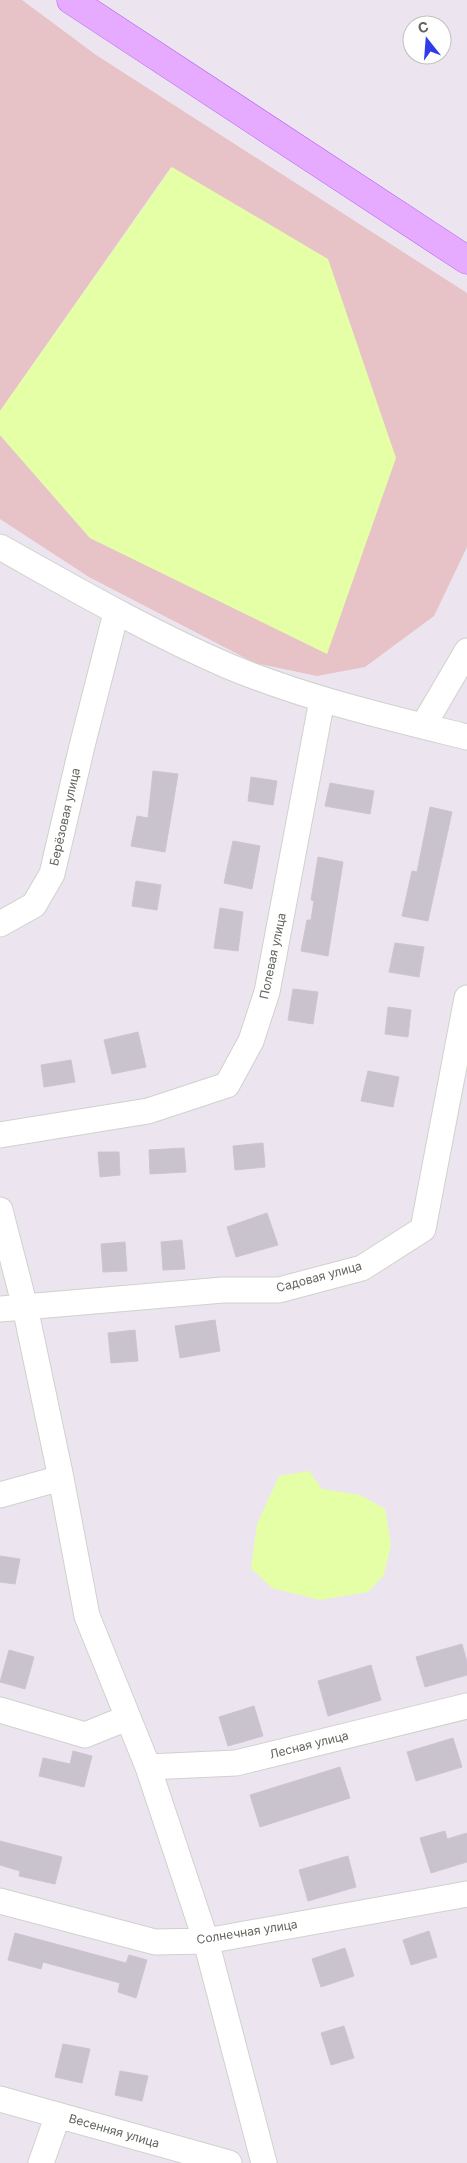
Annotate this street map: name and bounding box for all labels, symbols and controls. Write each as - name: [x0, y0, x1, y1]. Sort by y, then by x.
- north arrow: [402, 15, 452, 65]
- text: С: [416, 17, 430, 37]
- street label: Берёзовая улица: [46, 767, 83, 867]
- street label: Полевая улица: [256, 911, 289, 1000]
- street label: Садовая улица: [274, 1258, 363, 1295]
- street label: Лесная улица: [268, 1727, 350, 1762]
- street label: Солнечная улица: [195, 1916, 298, 1947]
- street label: Весенняя улица: [67, 2110, 161, 2151]

